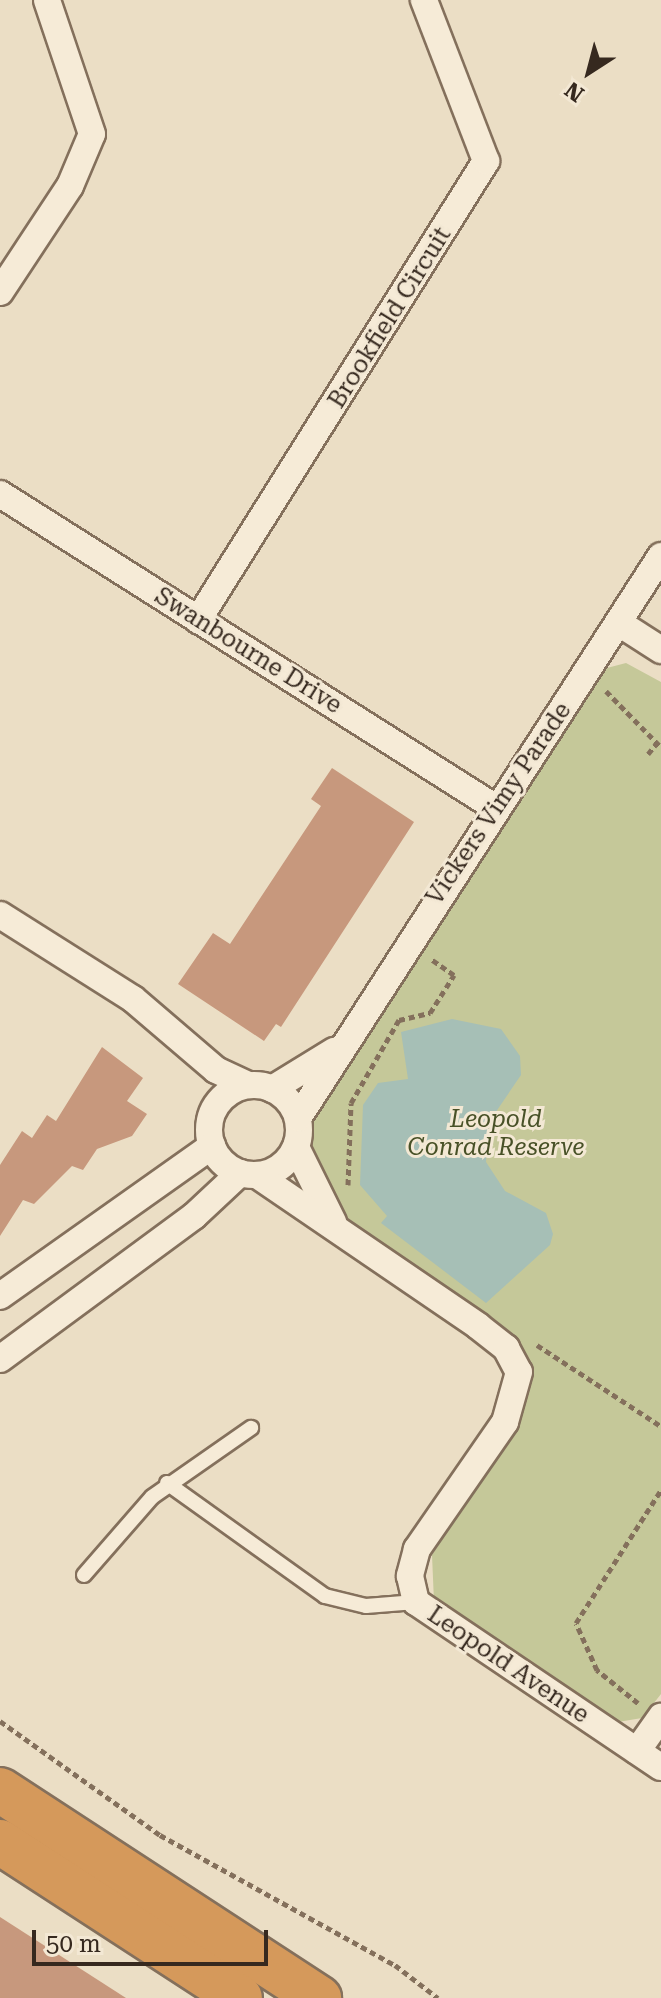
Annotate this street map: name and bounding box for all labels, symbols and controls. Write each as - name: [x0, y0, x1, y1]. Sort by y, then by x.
- north arrow: [549, 32, 629, 112]
- text: N: [560, 77, 589, 107]
- street label: Brookfield Circuit: [323, 222, 457, 414]
- street label: Swanbourne Drive: [149, 582, 347, 720]
- street label: Vickers Vimy Parade: [421, 697, 577, 911]
- park label: Leopold Conrad Reserve: [408, 1106, 584, 1162]
- street label: Leopold Avenue: [422, 1600, 594, 1730]
- scale bar: [36, 1914, 272, 1964]
- text: 50 m: [46, 1930, 101, 1958]

